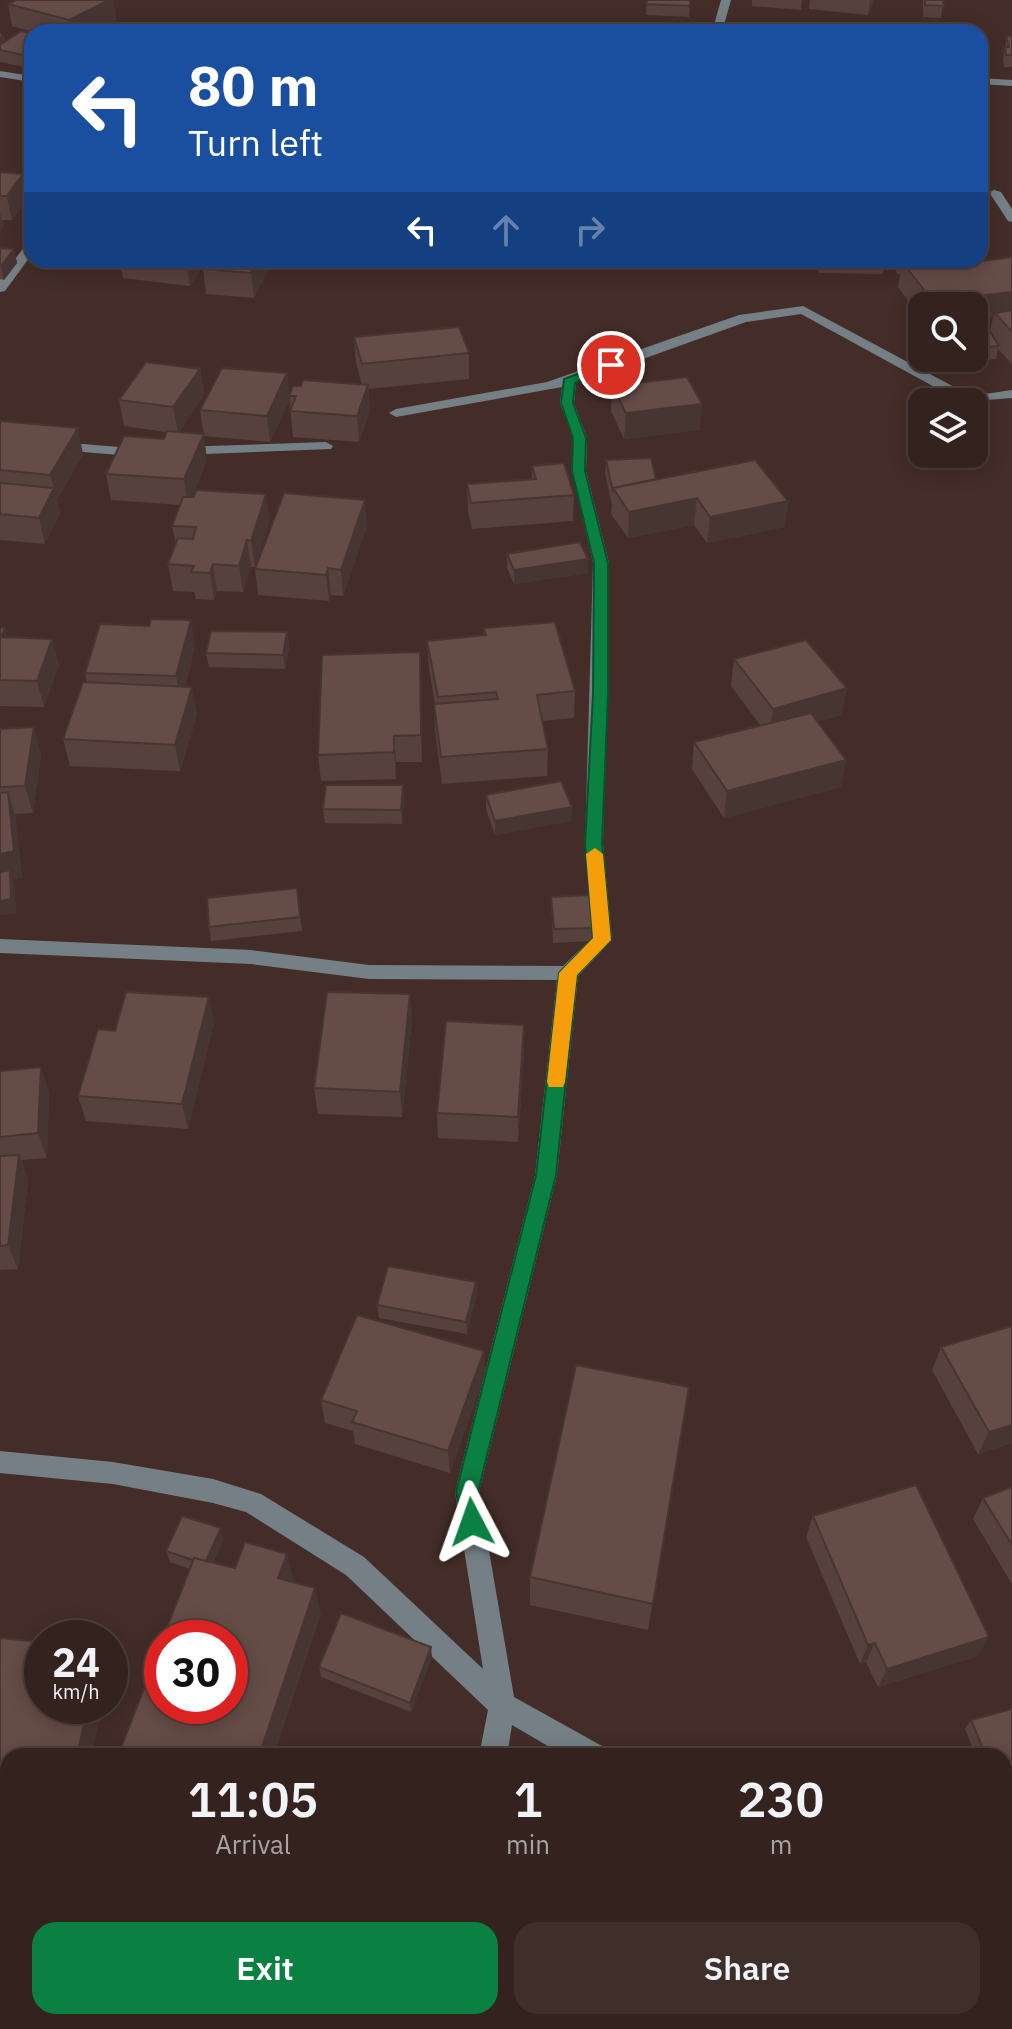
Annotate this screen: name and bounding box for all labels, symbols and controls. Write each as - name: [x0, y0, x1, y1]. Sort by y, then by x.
- text: 80 m: [188, 49, 318, 121]
- icon: left: [56, 56, 160, 160]
- text: Turn left: [188, 119, 323, 166]
- icon: left: [400, 208, 444, 252]
- icon: ahead: [484, 208, 528, 252]
- icon: right: [568, 208, 612, 252]
- map controls: [908, 292, 988, 468]
- button: search: [908, 292, 988, 372]
- pin: [577, 331, 645, 399]
- icon: arrive: [589, 343, 633, 387]
- button: layers: [908, 388, 988, 468]
- position arrow: [430, 1480, 514, 1564]
- speed limit sign: 30: [144, 1620, 248, 1724]
- text: 24: [52, 1636, 100, 1688]
- text: km/h: [52, 1678, 100, 1705]
- text: 11:05: [188, 1768, 318, 1830]
- text: 1: [514, 1768, 542, 1830]
- text: 230: [738, 1768, 824, 1830]
- text: Arrival: [215, 1827, 291, 1861]
- text: min: [506, 1827, 550, 1861]
- text: m: [770, 1827, 792, 1861]
- button: Exit: [32, 1922, 498, 2014]
- button: Share: [514, 1922, 980, 2014]

